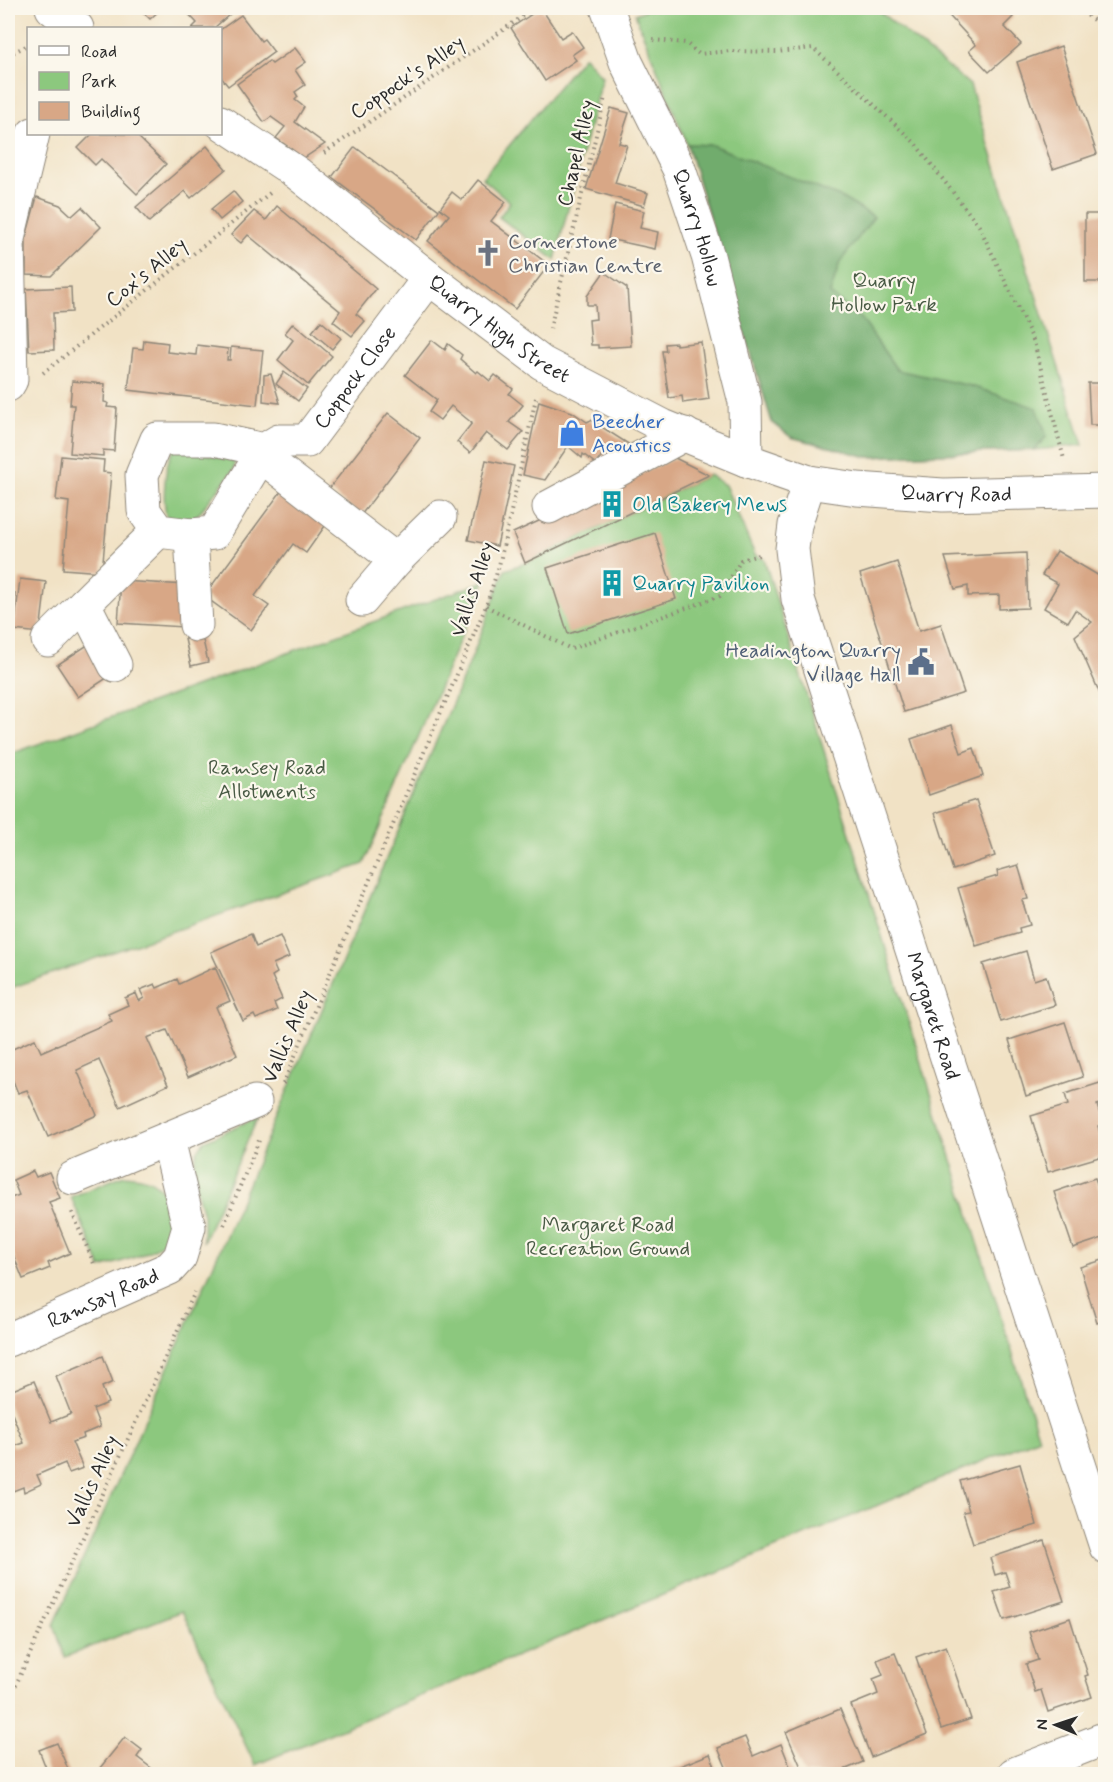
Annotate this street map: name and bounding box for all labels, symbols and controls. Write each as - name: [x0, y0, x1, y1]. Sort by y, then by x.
- legend: [27, 27, 222, 135]
- street label: Coppock's Alley: [345, 29, 470, 126]
- text: Road: [81, 40, 117, 64]
- text: Park: [81, 70, 117, 94]
- street label: Chapel Alley: [551, 97, 603, 209]
- text: Building: [81, 100, 141, 126]
- street label: Quarry Hollow: [665, 165, 728, 290]
- place label: Cornerstone Christian Centre: [508, 228, 663, 280]
- street label: Cox's Alley: [100, 231, 193, 314]
- church icon: Cornerstone Christian Centre: [473, 238, 503, 268]
- park label: Quarry Hollow Park: [831, 267, 937, 319]
- street label: Quarry High Street: [422, 269, 575, 390]
- street label: Coppock Close: [308, 321, 403, 435]
- place label: Beecher Acoustics: [592, 408, 671, 460]
- shop icon: Beecher Acoustics: [557, 418, 587, 448]
- street label: Quarry Road: [899, 479, 1012, 510]
- building icon: Old Bakery Mews: [597, 489, 627, 519]
- place label: Old Bakery Mews: [632, 491, 787, 519]
- street label: Vallis Alley: [444, 538, 502, 641]
- building icon: Quarry Pavilion: [597, 568, 627, 598]
- place label: Quarry Pavilion: [632, 570, 770, 598]
- place label: Headington Quarry Village Hall: [725, 637, 901, 689]
- public building icon: Headington Quarry Village Hall: [906, 647, 936, 677]
- park label: Ramsey Road Allotments: [208, 754, 326, 806]
- street label: Margaret Road: [899, 949, 966, 1083]
- street label: Vallis Alley: [256, 985, 320, 1087]
- park label: Margaret Road Recreation Ground: [526, 1211, 690, 1263]
- street label: Ramsay Road: [43, 1262, 163, 1336]
- street label: Vallis Alley: [59, 1431, 126, 1532]
- north arrow: [1026, 1695, 1086, 1755]
- text: N: [1032, 1719, 1053, 1730]

